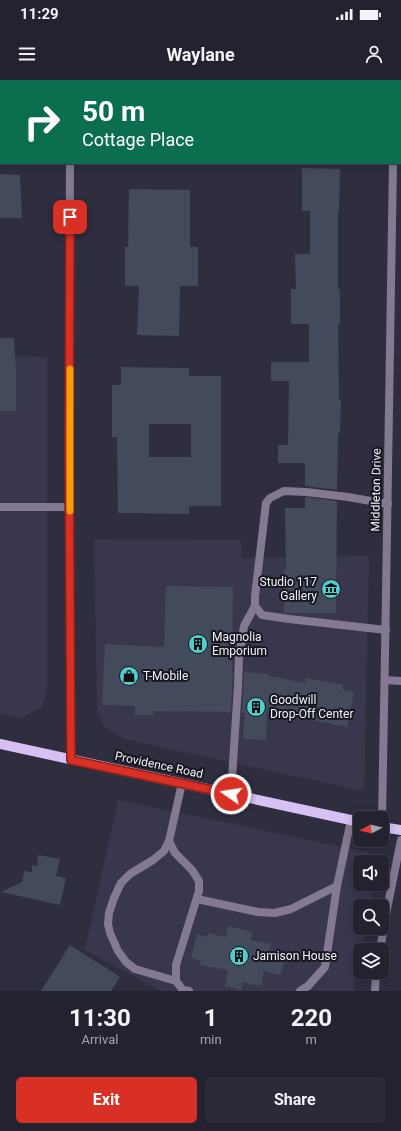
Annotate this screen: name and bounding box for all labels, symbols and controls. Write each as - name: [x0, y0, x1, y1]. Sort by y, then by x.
- text: 11:29: [20, 5, 59, 23]
- icon: menu: [16, 43, 38, 65]
- icon: person: [363, 43, 385, 65]
- text: Waylane: [166, 44, 235, 65]
- text: 50 m: [82, 95, 145, 128]
- icon: right: [16, 96, 68, 148]
- text: Cottage Place: [82, 129, 194, 150]
- pin: [53, 200, 87, 234]
- icon: arrive: [59, 206, 81, 228]
- street label: Middleton Drive: [368, 448, 384, 532]
- place label: Studio 117 Gallery: [260, 575, 317, 603]
- museum icon: Studio 117 Gallery: [320, 578, 342, 600]
- place label: Magnolia Emporium: [212, 630, 267, 658]
- building icon: Magnolia Emporium: [187, 633, 209, 655]
- shop icon: T-Mobile: [118, 665, 140, 687]
- place label: T-Mobile: [143, 669, 188, 683]
- place label: Goodwill Drop-Off Center: [270, 693, 353, 721]
- building icon: Goodwill Drop-Off Center: [245, 696, 267, 718]
- street label: Providence Road: [114, 749, 204, 781]
- position arrow: [210, 773, 252, 815]
- north arrow: [353, 811, 389, 847]
- map controls: [353, 811, 389, 979]
- button: sound: [353, 855, 389, 891]
- button: search: [353, 899, 389, 935]
- button: layers: [353, 943, 389, 979]
- building icon: Jamison House: [228, 945, 250, 967]
- place label: Jamison House: [253, 949, 337, 963]
- text: 11:30: [69, 1004, 131, 1032]
- text: 1: [204, 1004, 218, 1032]
- text: 220: [291, 1004, 332, 1032]
- text: Arrival: [81, 1032, 118, 1047]
- text: min: [200, 1032, 222, 1047]
- text: m: [306, 1032, 317, 1047]
- button: Exit: [16, 1077, 197, 1123]
- button: Share: [205, 1077, 385, 1123]

